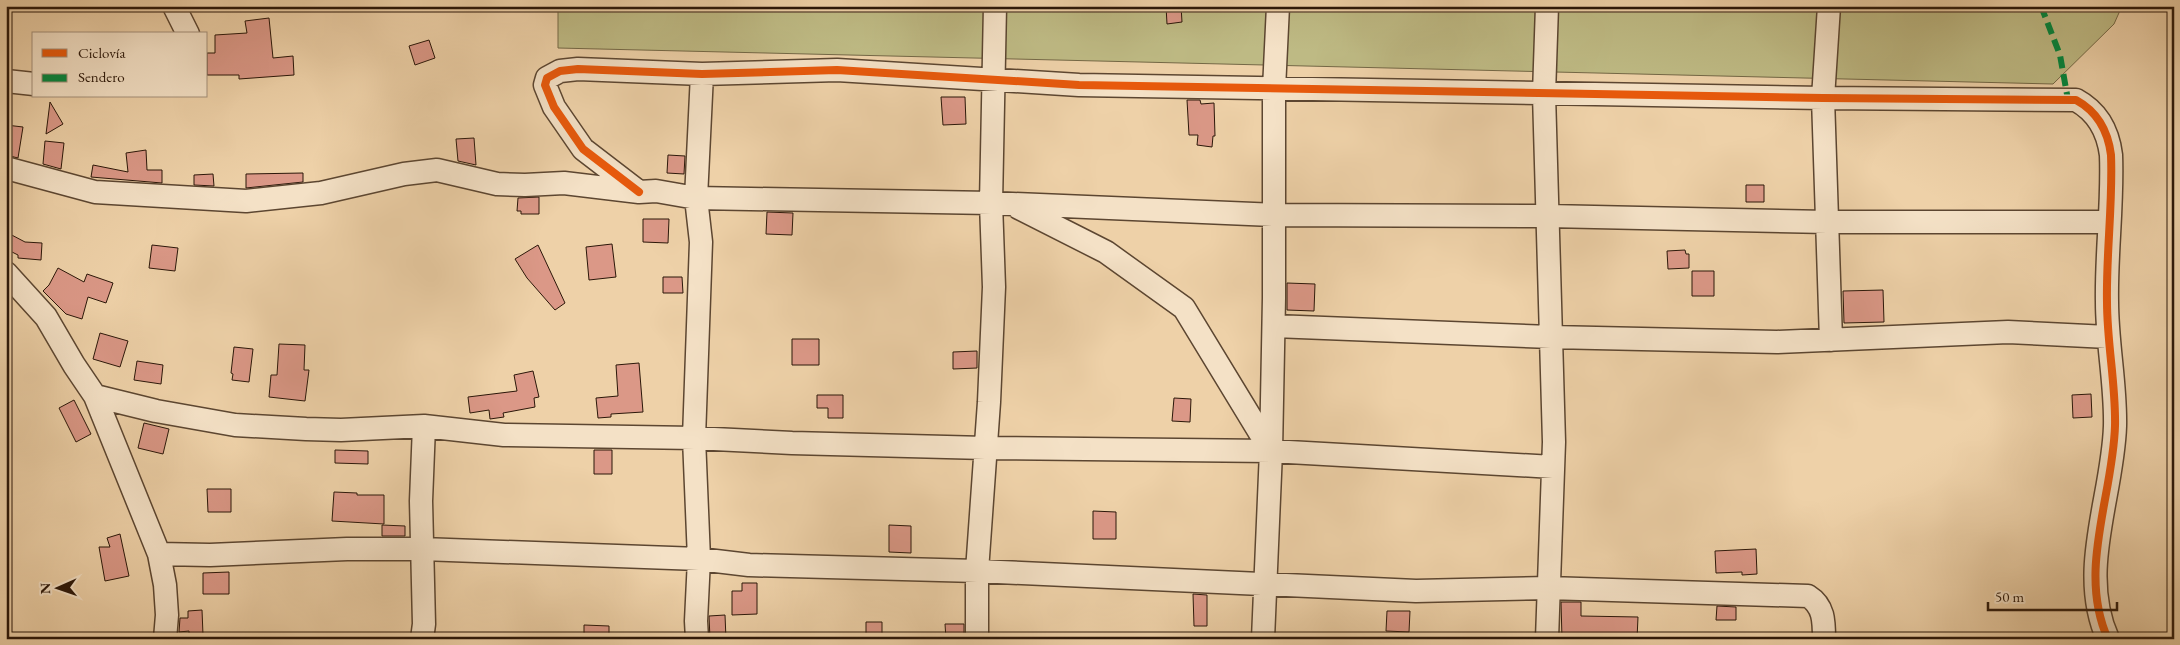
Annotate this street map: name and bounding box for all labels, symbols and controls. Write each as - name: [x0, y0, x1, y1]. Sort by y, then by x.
- legend: [32, 32, 208, 98]
- text: Ciclovía: [78, 43, 125, 62]
- text: Sendero: [78, 67, 125, 86]
- north arrow: [32, 562, 82, 612]
- scale bar: [1988, 580, 2116, 612]
- text: N: [36, 582, 54, 594]
- text: 50 m: [1995, 587, 2024, 606]

